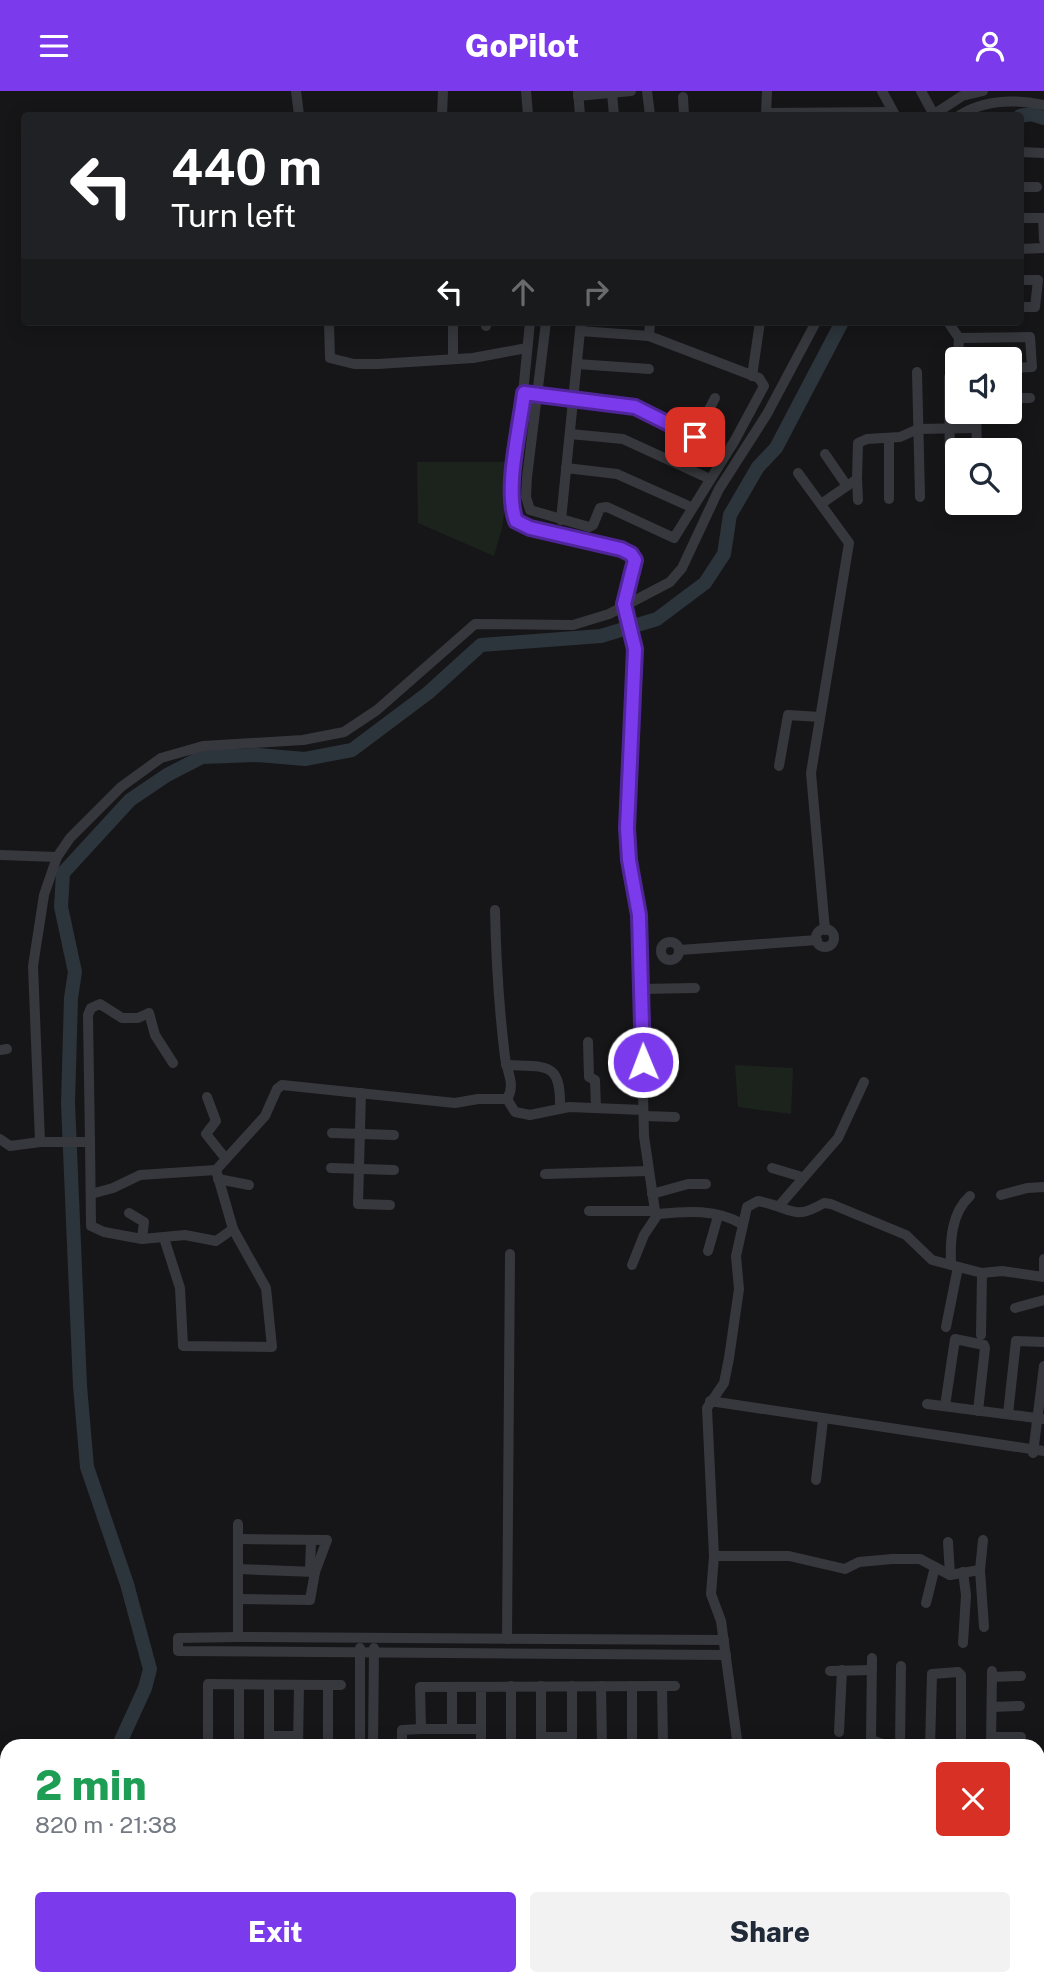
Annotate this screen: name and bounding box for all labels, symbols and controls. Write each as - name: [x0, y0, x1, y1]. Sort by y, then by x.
- icon: menu: [35, 27, 73, 65]
- text: GoPilot: [465, 27, 579, 64]
- icon: person: [971, 27, 1009, 65]
- text: 440 m: [171, 138, 322, 196]
- icon: left: [56, 140, 147, 231]
- text: Turn left: [171, 197, 296, 234]
- icon: left: [431, 273, 469, 311]
- icon: ahead: [504, 273, 542, 311]
- icon: right: [577, 273, 615, 311]
- map controls: [945, 347, 1022, 515]
- button: sound: [945, 347, 1022, 424]
- pin: [665, 407, 725, 467]
- icon: arrive: [676, 418, 714, 456]
- button: search: [945, 438, 1022, 515]
- position arrow: [606, 1025, 680, 1099]
- text: 2 min: [35, 1760, 147, 1809]
- button: close: [936, 1762, 1010, 1836]
- text: 820 m · 21:38: [35, 1811, 177, 1838]
- button: Exit: [35, 1892, 516, 1972]
- button: Share: [530, 1892, 1010, 1972]

